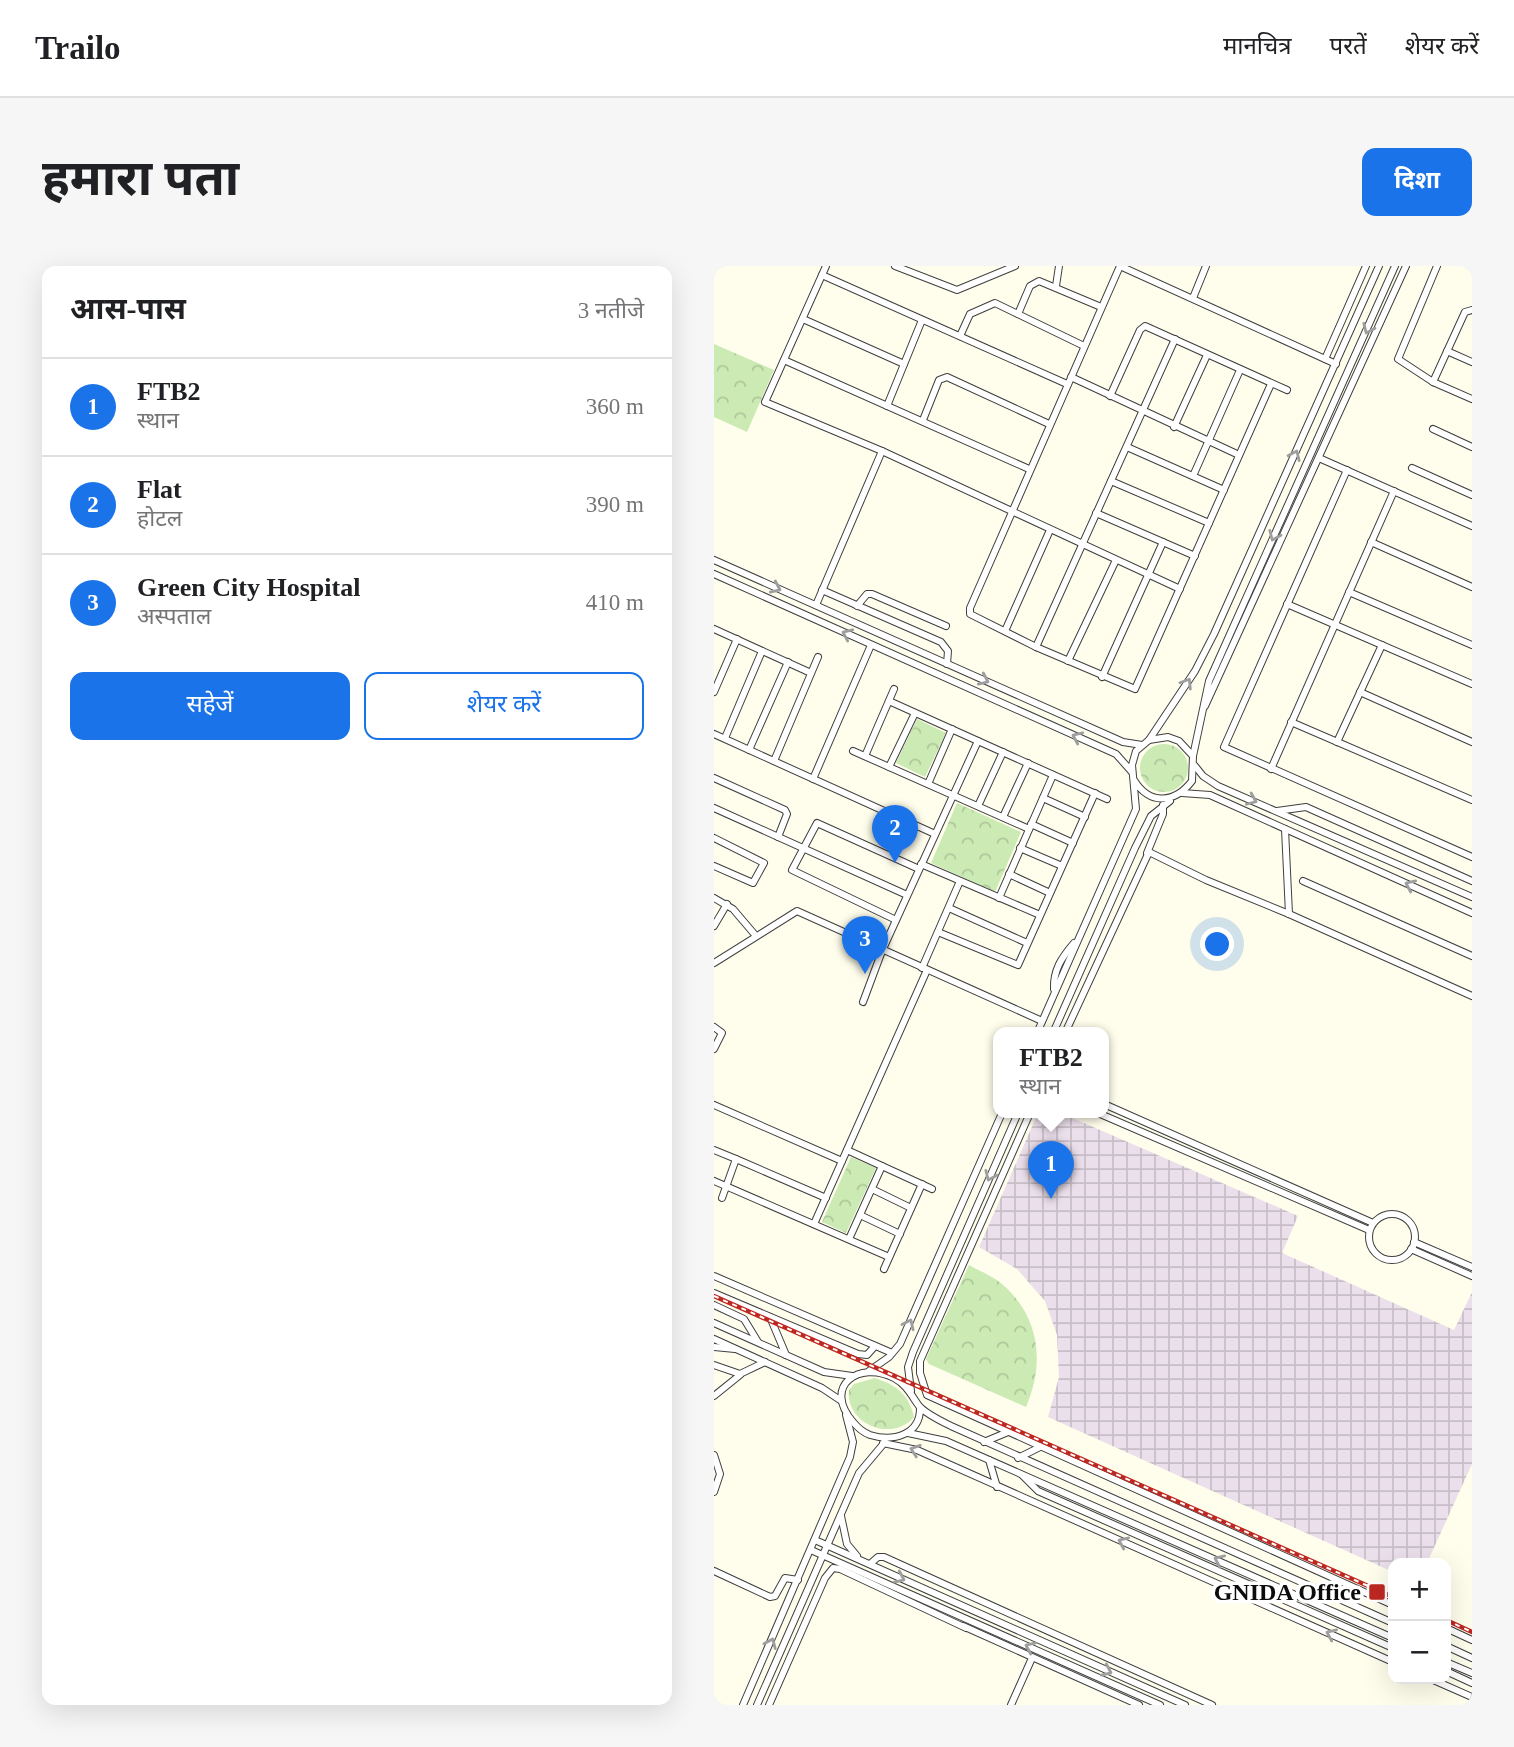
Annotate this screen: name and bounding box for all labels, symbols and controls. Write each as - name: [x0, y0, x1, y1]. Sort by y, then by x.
- text: Trailo: [35, 30, 121, 66]
- text: मानचित्र: [1223, 33, 1292, 59]
- text: परतें: [1330, 33, 1367, 59]
- text: शेयर करें: [1405, 33, 1479, 59]
- button: दिशा: [1362, 148, 1472, 216]
- text: हमारा पता: [42, 151, 239, 206]
- text: आस-पास: [70, 292, 186, 325]
- text: 3 नतीजे: [578, 298, 644, 323]
- one-way arrow: [1362, 321, 1376, 334]
- text: FTB2: [137, 377, 201, 406]
- text: 1: [87, 394, 99, 419]
- text: 360 m: [586, 394, 644, 419]
- text: स्थान: [137, 408, 179, 433]
- one-way arrow: [1287, 450, 1301, 463]
- text: Flat: [137, 475, 182, 504]
- text: 2: [87, 492, 99, 517]
- text: 390 m: [586, 492, 644, 517]
- text: होटल: [137, 506, 182, 531]
- one-way arrow: [1268, 529, 1282, 541]
- text: Green City Hospital: [137, 573, 360, 602]
- one-way arrow: [769, 580, 782, 594]
- text: 3: [87, 590, 99, 615]
- text: 410 m: [586, 590, 644, 615]
- text: अस्पताल: [137, 604, 211, 629]
- one-way arrow: [842, 628, 854, 642]
- button: सहेजें: [70, 672, 350, 740]
- button: शेयर करें: [364, 672, 644, 740]
- one-way arrow: [977, 672, 989, 686]
- one-way arrow: [1179, 678, 1192, 691]
- one-way arrow: [1072, 731, 1084, 745]
- one-way arrow: [1245, 792, 1257, 806]
- pin: 2: [872, 805, 918, 863]
- one-way arrow: [1405, 879, 1417, 893]
- pin: 3: [842, 916, 888, 974]
- your location: [1200, 927, 1234, 961]
- popup: [993, 1027, 1109, 1118]
- text: FTB2: [1019, 1043, 1083, 1072]
- text: स्थान: [1019, 1074, 1061, 1099]
- pin: 1: [1028, 1141, 1074, 1199]
- one-way arrow: [984, 1168, 998, 1181]
- one-way arrow: [901, 1319, 915, 1332]
- one-way arrow: [909, 1444, 921, 1458]
- one-way arrow: [1117, 1537, 1129, 1551]
- one-way arrow: [1214, 1554, 1226, 1568]
- map controls: [1388, 1558, 1451, 1684]
- button: +: [1388, 1558, 1451, 1621]
- one-way arrow: [892, 1570, 905, 1584]
- place label: GNIDA Office: [1214, 1579, 1361, 1605]
- marker: GNIDA Office: [1367, 1582, 1387, 1602]
- button: −: [1388, 1621, 1451, 1684]
- one-way arrow: [1326, 1628, 1338, 1642]
- one-way arrow: [763, 1637, 777, 1650]
- one-way arrow: [1025, 1642, 1037, 1656]
- one-way arrow: [1100, 1663, 1112, 1677]

